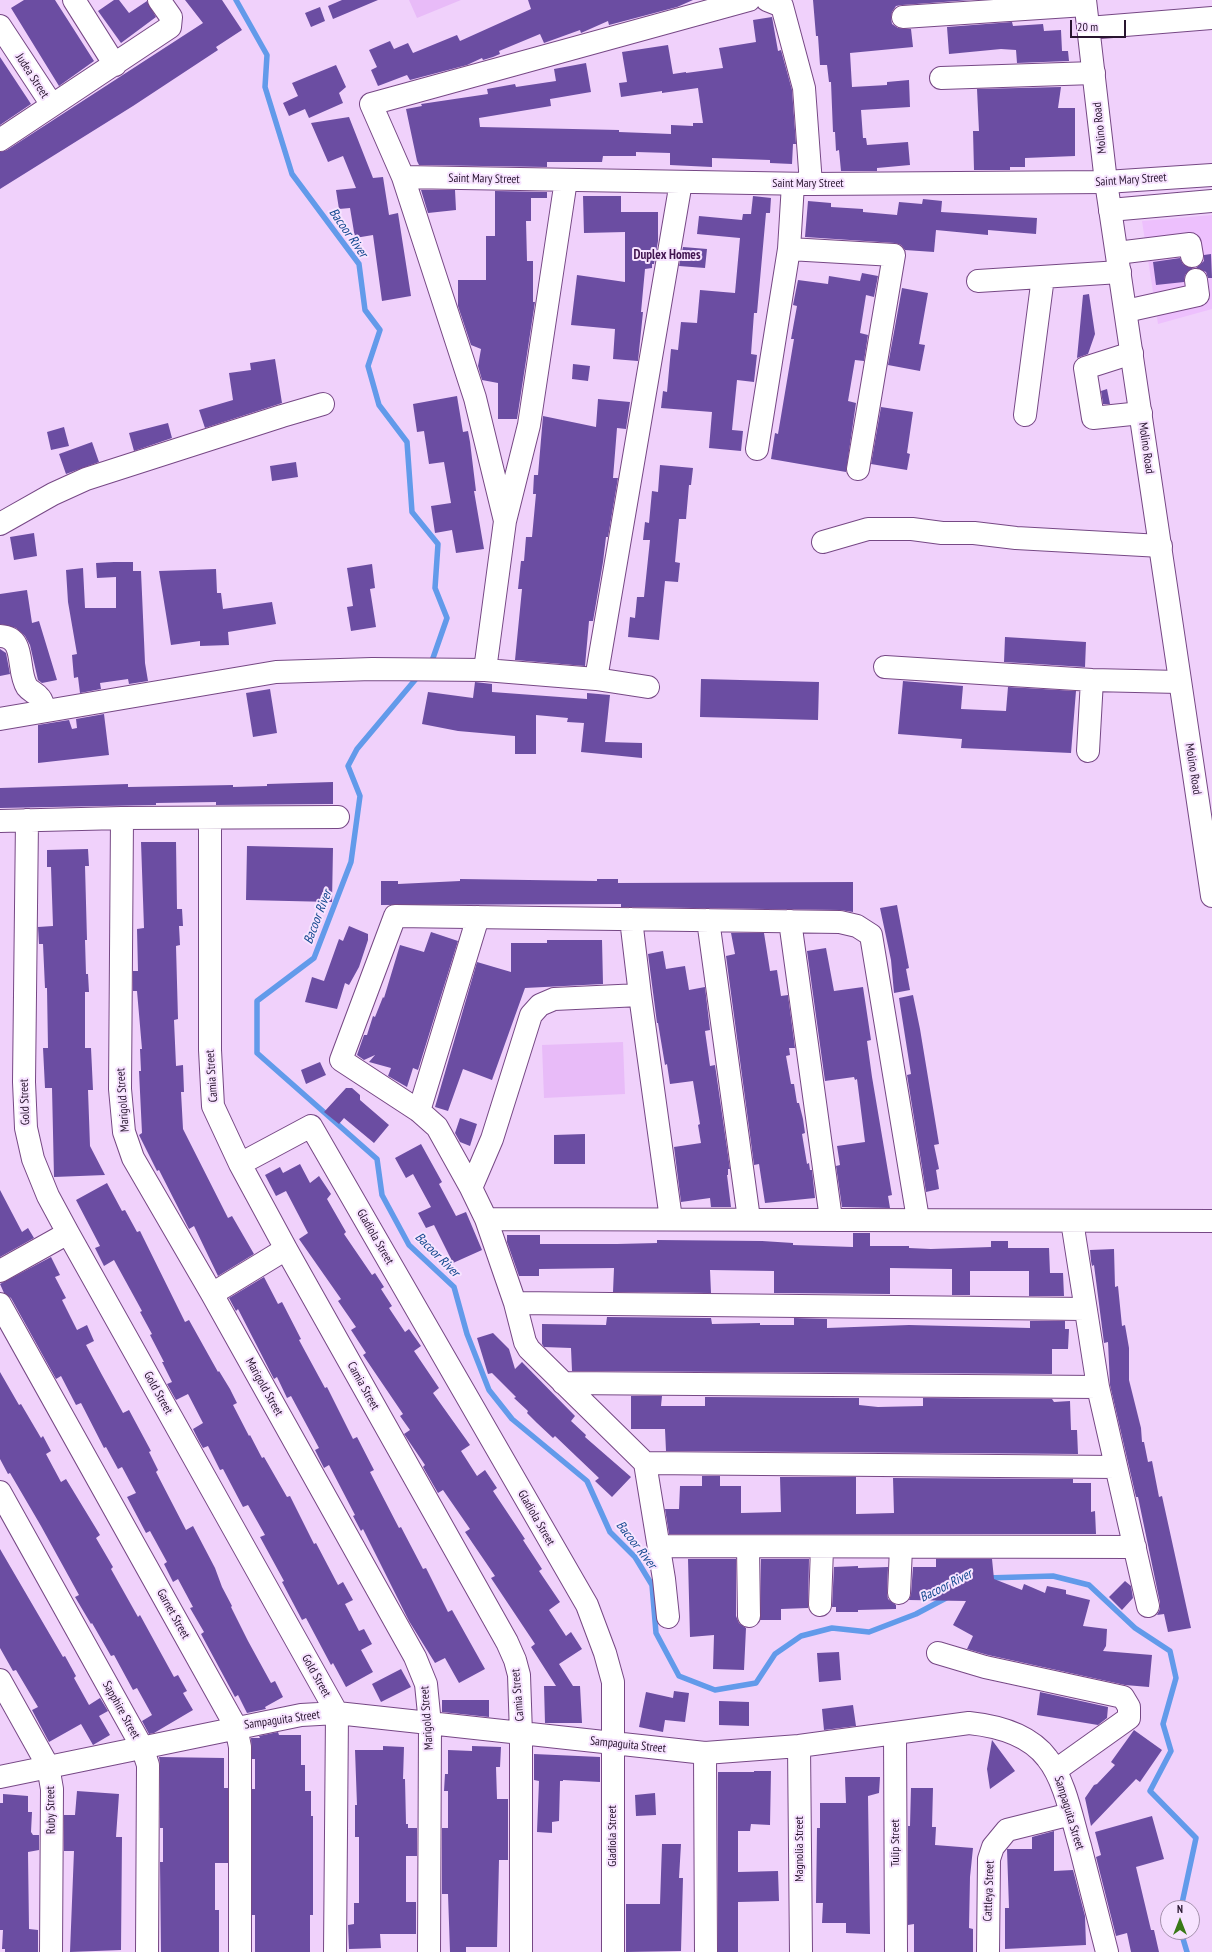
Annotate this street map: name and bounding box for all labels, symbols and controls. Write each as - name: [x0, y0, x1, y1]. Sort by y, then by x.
- scale bar: [1072, 12, 1128, 38]
- text: 20 m: [1077, 19, 1098, 34]
- street label: Judea Street: [12, 51, 52, 101]
- street label: Molino Road: [1090, 102, 1110, 154]
- street label: Saint Mary Street: [1095, 170, 1167, 190]
- street label: Saint Mary Street: [448, 171, 520, 187]
- street label: Saint Mary Street: [772, 177, 844, 191]
- water label: Bacoor River: [325, 205, 371, 261]
- district label: Duplex Homes: [634, 247, 700, 263]
- street label: Molino Road: [1135, 421, 1157, 475]
- street label: Molino Road: [1182, 742, 1204, 796]
- water label: Bacoor River: [301, 888, 335, 946]
- street label: Camia Street: [203, 1049, 221, 1103]
- street label: Marigold Street: [114, 1068, 132, 1132]
- street label: Gold Street: [17, 1079, 33, 1125]
- street label: Gladiola Street: [353, 1207, 397, 1267]
- water label: Bacoor River: [412, 1230, 462, 1280]
- street label: Marigold Street: [242, 1355, 286, 1419]
- street label: Camia Street: [344, 1359, 382, 1413]
- street label: Gold Street: [140, 1369, 176, 1417]
- street label: Gladiola Street: [514, 1488, 558, 1548]
- water label: Bacoor River: [613, 1518, 659, 1572]
- water label: Bacoor River: [917, 1566, 975, 1606]
- street label: Garnet Street: [153, 1587, 193, 1641]
- street label: Gold Street: [298, 1652, 334, 1700]
- street label: Camia Street: [509, 1668, 527, 1722]
- street label: Sapphire Street: [99, 1679, 143, 1741]
- street label: Marigold Street: [418, 1686, 436, 1750]
- street label: Sampaguita Street: [243, 1708, 321, 1732]
- street label: Sampaguita Street: [589, 1734, 667, 1756]
- street label: Sampaguita Street: [1051, 1774, 1087, 1852]
- street label: Ruby Street: [43, 1786, 59, 1834]
- street label: Gladiola Street: [606, 1805, 620, 1867]
- street label: Magnolia Street: [793, 1816, 807, 1882]
- street label: Tulip Street: [889, 1819, 903, 1867]
- street label: Cattleya Street: [981, 1860, 997, 1922]
- north arrow: [1160, 1900, 1200, 1940]
- text: N: [1177, 1902, 1183, 1916]

